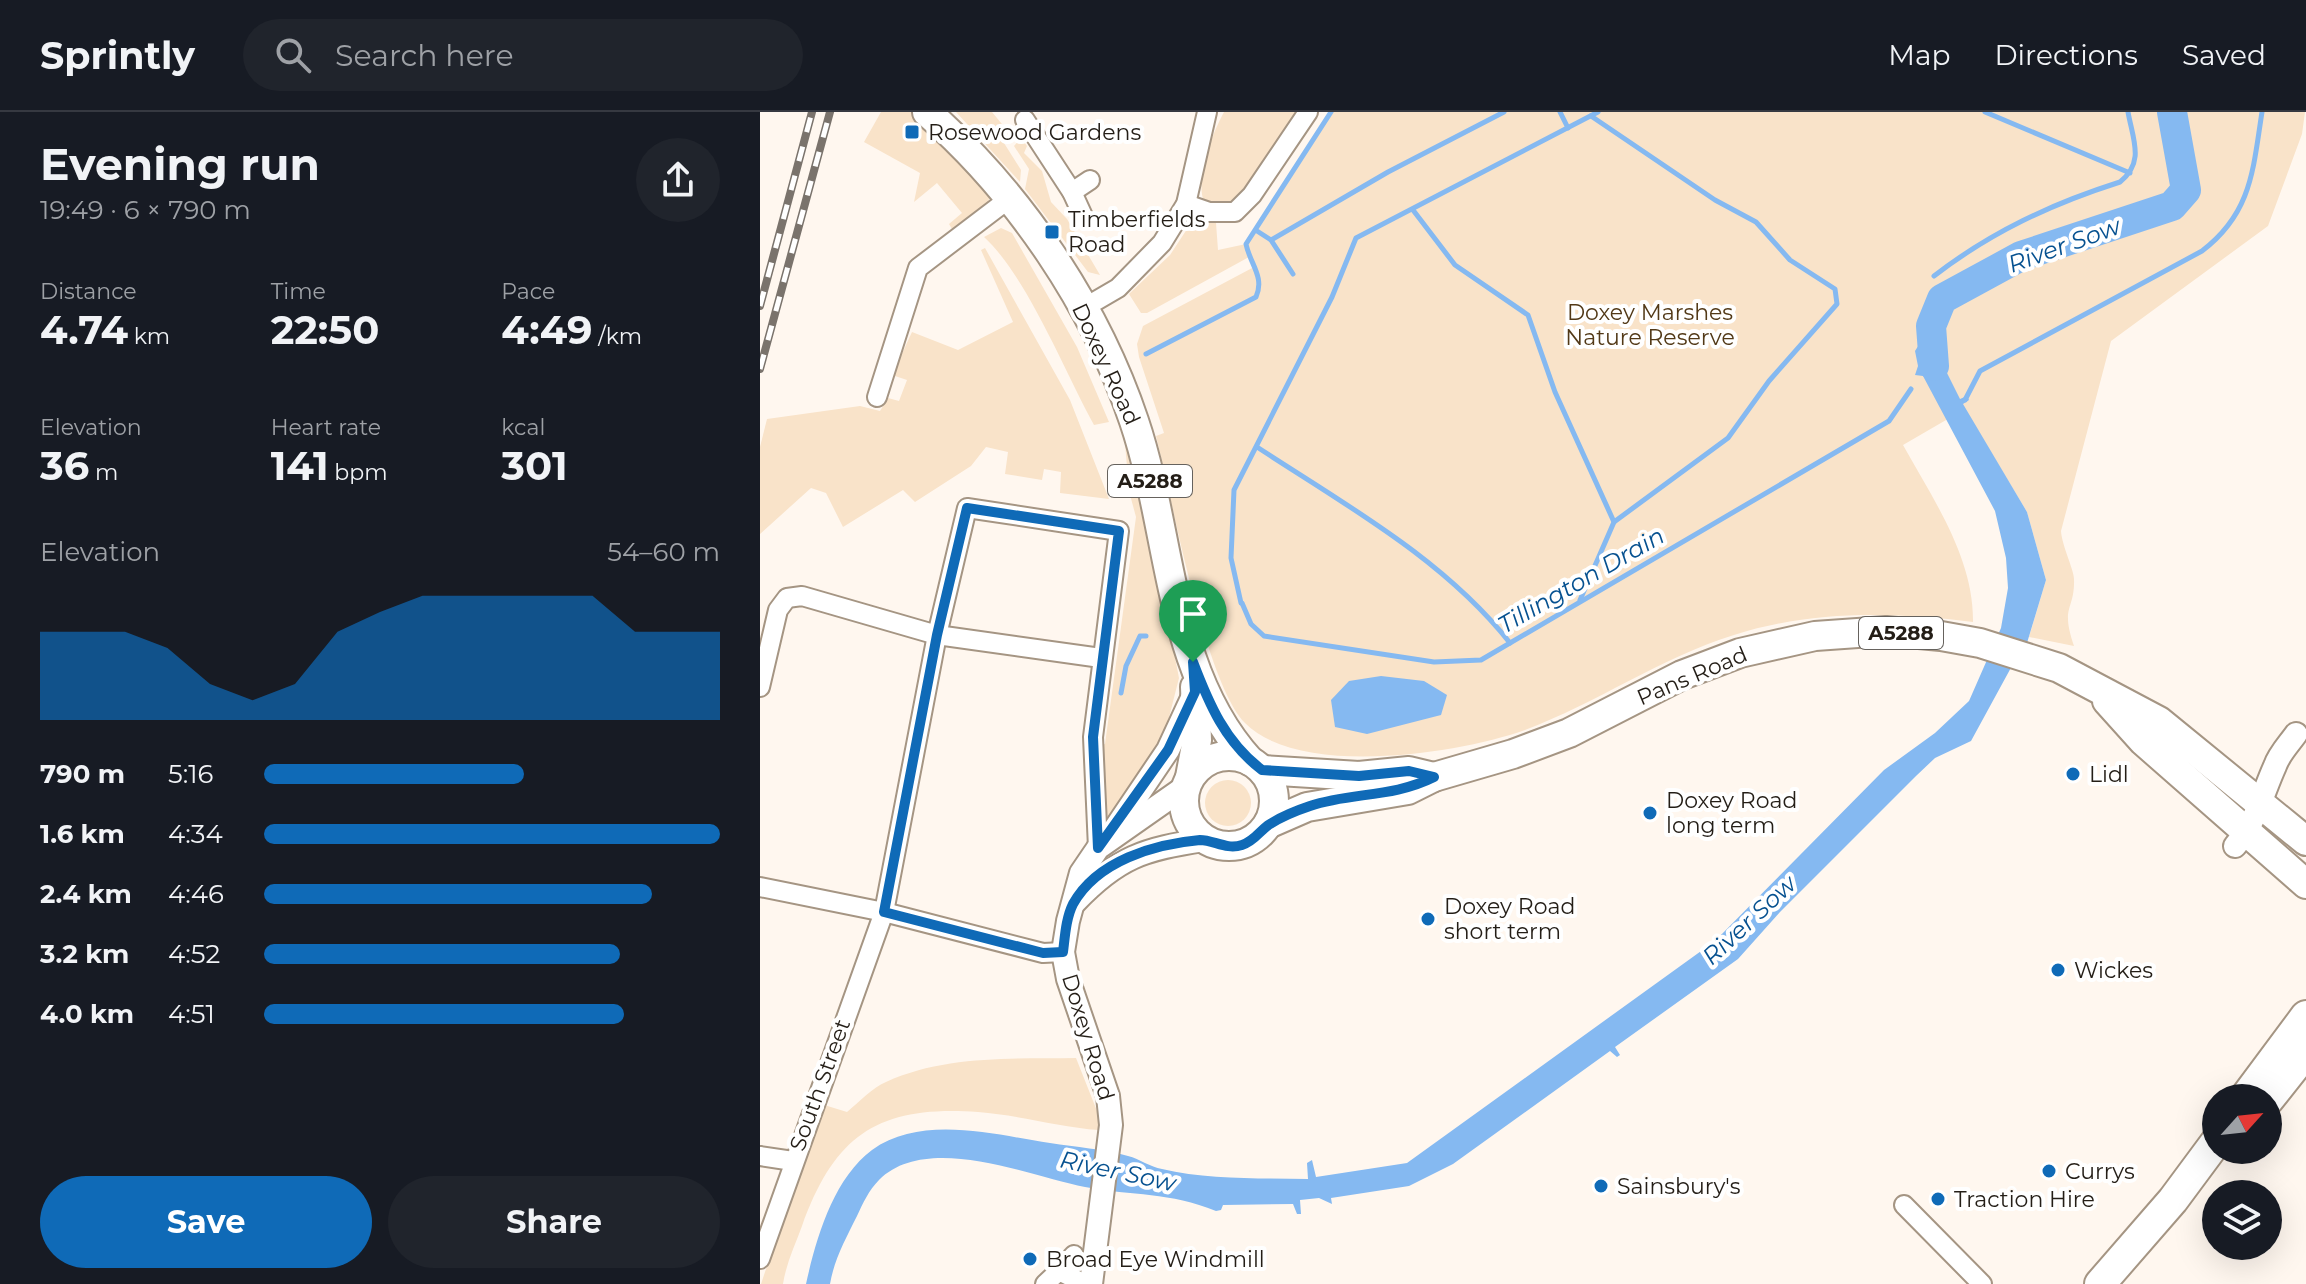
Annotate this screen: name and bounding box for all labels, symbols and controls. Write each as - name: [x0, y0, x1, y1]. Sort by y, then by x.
- search box: [243, 19, 803, 91]
- text: Sprintly: [40, 32, 195, 79]
- icon: search: [271, 33, 315, 77]
- text: Search here: [335, 37, 514, 74]
- text: Map: [1888, 38, 1950, 72]
- text: Directions: [1994, 38, 2138, 72]
- text: Saved: [2182, 38, 2266, 72]
- place label: Rosewood Gardens: [928, 119, 1141, 146]
- marker: Rosewood Gardens: [903, 123, 921, 141]
- text: Evening run: [40, 137, 320, 191]
- button: share: [636, 138, 720, 222]
- text: 19:49 · 6 × 790 m: [40, 194, 251, 226]
- place label: Timberfields Road: [1068, 206, 1206, 258]
- water label: River Sow: [2004, 211, 2126, 279]
- marker: Timberfields Road: [1043, 223, 1061, 241]
- text: Distance: [40, 278, 137, 305]
- text: Time: [271, 278, 326, 305]
- text: Pace: [501, 278, 555, 305]
- street label: Doxey Road: [1066, 299, 1146, 429]
- park label: Doxey Marshes Nature Reserve: [1565, 299, 1735, 351]
- text: 4.74: [40, 305, 128, 354]
- text: 22:50: [271, 305, 379, 354]
- text: 4:49: [501, 305, 593, 354]
- text: km: [128, 323, 170, 350]
- text: /km: [593, 323, 642, 350]
- text: Elevation: [40, 414, 142, 441]
- text: Heart rate: [271, 414, 381, 441]
- text: kcal: [501, 414, 545, 441]
- text: 36: [40, 441, 89, 490]
- text: 141: [271, 441, 329, 490]
- text: 301: [501, 441, 568, 490]
- text: m: [89, 459, 118, 486]
- text: bpm: [329, 459, 388, 486]
- road number: A5288: [1108, 465, 1192, 497]
- water label: Tillington Drain: [1493, 521, 1669, 639]
- text: Elevation: [40, 536, 160, 568]
- text: 54–60 m: [607, 536, 720, 568]
- pin: [1159, 580, 1227, 662]
- icon: arrive: [1171, 592, 1215, 636]
- road number: A5288: [1859, 617, 1943, 649]
- street label: Pans Road: [1633, 641, 1751, 711]
- text: 790 m: [40, 758, 125, 790]
- text: 5:16: [168, 758, 213, 790]
- place label: Lidl: [2089, 761, 2129, 788]
- marker: Lidl: [2064, 765, 2082, 783]
- place label: Doxey Road long term: [1666, 787, 1797, 839]
- marker: Doxey Road long term: [1641, 804, 1659, 822]
- text: 1.6 km: [40, 818, 125, 850]
- text: 4:34: [168, 818, 223, 850]
- water label: River Sow: [1696, 868, 1803, 971]
- text: 2.4 km: [40, 878, 132, 910]
- text: 4:46: [168, 878, 224, 910]
- place label: Doxey Road short term: [1444, 893, 1575, 945]
- marker: Doxey Road short term: [1419, 910, 1437, 928]
- text: 3.2 km: [40, 938, 129, 970]
- text: 4:52: [168, 938, 220, 970]
- place label: Wickes: [2074, 957, 2153, 984]
- marker: Wickes: [2049, 961, 2067, 979]
- street label: Doxey Road: [1056, 970, 1120, 1104]
- text: 4.0 km: [40, 998, 134, 1030]
- text: 4:51: [168, 998, 215, 1030]
- street label: South Street: [784, 1015, 856, 1155]
- north arrow: [2202, 1084, 2282, 1164]
- map controls: [2202, 1084, 2282, 1260]
- water label: River Sow: [1058, 1145, 1180, 1198]
- place label: Currys: [2065, 1158, 2135, 1185]
- marker: Currys: [2040, 1162, 2058, 1180]
- place label: Sainsbury's: [1617, 1173, 1741, 1200]
- button: Save: [40, 1176, 372, 1268]
- button: Share: [388, 1176, 720, 1268]
- marker: Sainsbury's: [1592, 1177, 1610, 1195]
- button: layers: [2202, 1180, 2282, 1260]
- place label: Traction Hire: [1954, 1186, 2095, 1213]
- marker: Traction Hire: [1929, 1190, 1947, 1208]
- place label: Broad Eye Windmill: [1046, 1246, 1265, 1273]
- marker: Broad Eye Windmill: [1021, 1250, 1039, 1268]

